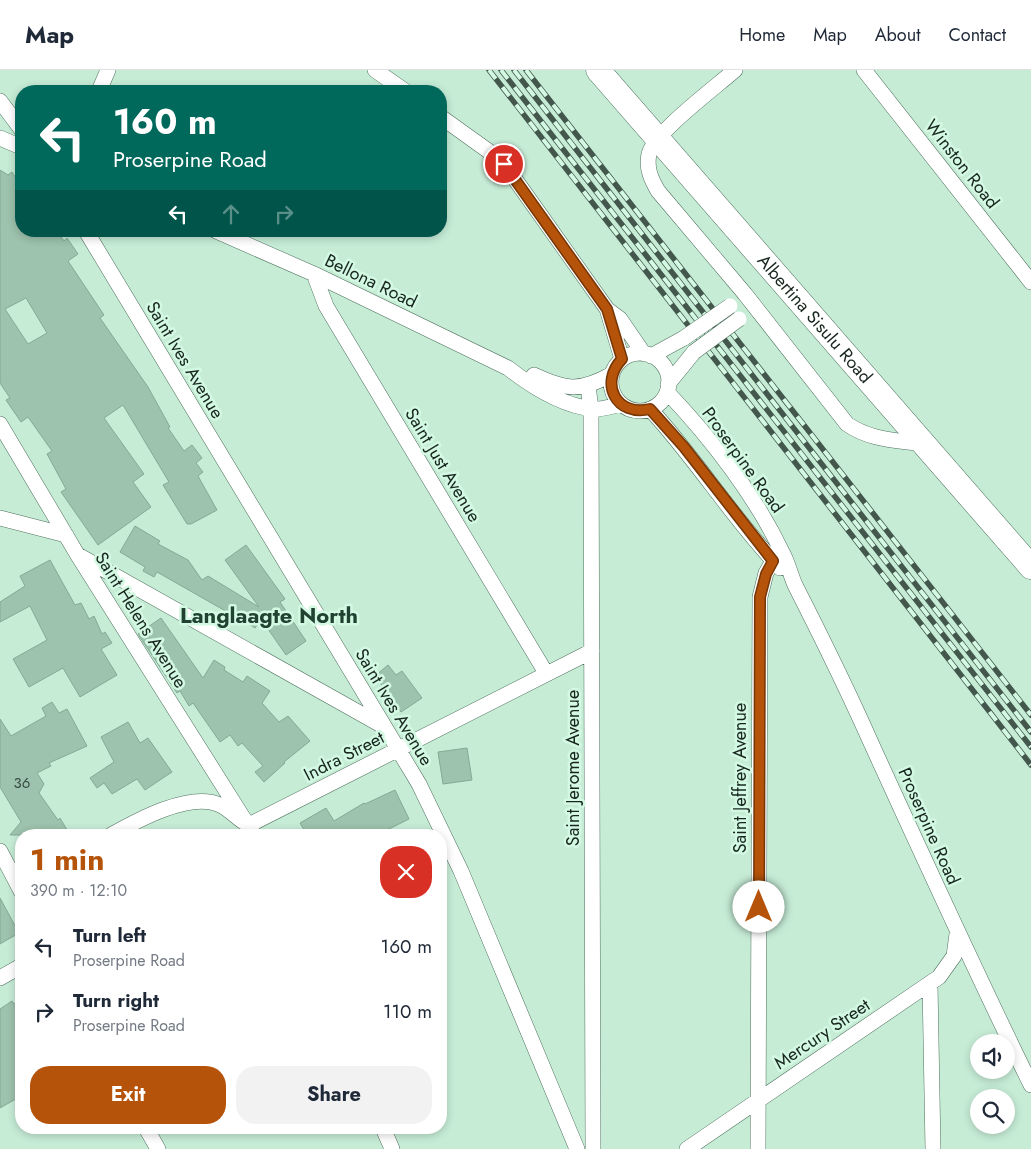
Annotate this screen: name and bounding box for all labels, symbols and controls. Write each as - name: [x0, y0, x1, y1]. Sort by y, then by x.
- text: Map: [25, 17, 74, 52]
- text: Home: [739, 22, 785, 48]
- text: Map: [813, 22, 847, 48]
- text: About: [875, 22, 920, 48]
- text: Contact: [948, 22, 1006, 48]
- text: 160 m: [113, 97, 217, 147]
- icon: left: [30, 105, 95, 170]
- street label: Winston Road: [919, 114, 1005, 214]
- text: Proserpine Road: [113, 143, 267, 175]
- pin: [483, 143, 525, 185]
- icon: arrive: [490, 150, 518, 178]
- icon: left: [164, 200, 192, 228]
- icon: ahead: [217, 200, 245, 228]
- icon: right: [270, 200, 298, 228]
- street label: Bellona Road: [320, 247, 422, 315]
- street label: Albertina Sisulu Road: [751, 249, 878, 389]
- street label: Saint Ives Avenue: [140, 297, 230, 423]
- street label: Proserpine Road: [696, 401, 790, 519]
- street label: Saint Just Avenue: [399, 403, 487, 527]
- street label: Saint Helens Avenue: [89, 547, 193, 693]
- district label: Langlaagte North: [180, 599, 358, 631]
- street label: Saint Ives Avenue: [349, 644, 439, 770]
- street label: Saint Jerome Avenue: [560, 690, 586, 846]
- street label: Saint Jeffrey Avenue: [727, 703, 753, 853]
- street label: Indra Street: [299, 724, 389, 787]
- street label: Proserpine Road: [892, 763, 966, 889]
- house number: 36: [14, 772, 30, 794]
- text: 1 min: [30, 838, 104, 881]
- button: close: [380, 846, 432, 898]
- text: 390 m · 12:10: [30, 879, 127, 902]
- position arrow: [732, 880, 784, 932]
- text: Turn left: [73, 922, 146, 949]
- icon: left: [30, 933, 58, 961]
- text: 160 m: [381, 933, 432, 960]
- text: Proserpine Road: [73, 949, 185, 972]
- text: Turn right: [73, 987, 159, 1014]
- street label: Mercury Street: [769, 992, 876, 1076]
- icon: right: [30, 998, 58, 1026]
- text: 110 m: [383, 998, 432, 1025]
- text: Proserpine Road: [73, 1014, 185, 1037]
- map controls: [970, 1034, 1015, 1134]
- button: sound: [970, 1034, 1015, 1079]
- button: Exit: [30, 1066, 226, 1124]
- button: Share: [236, 1066, 432, 1124]
- button: search: [970, 1089, 1015, 1134]

